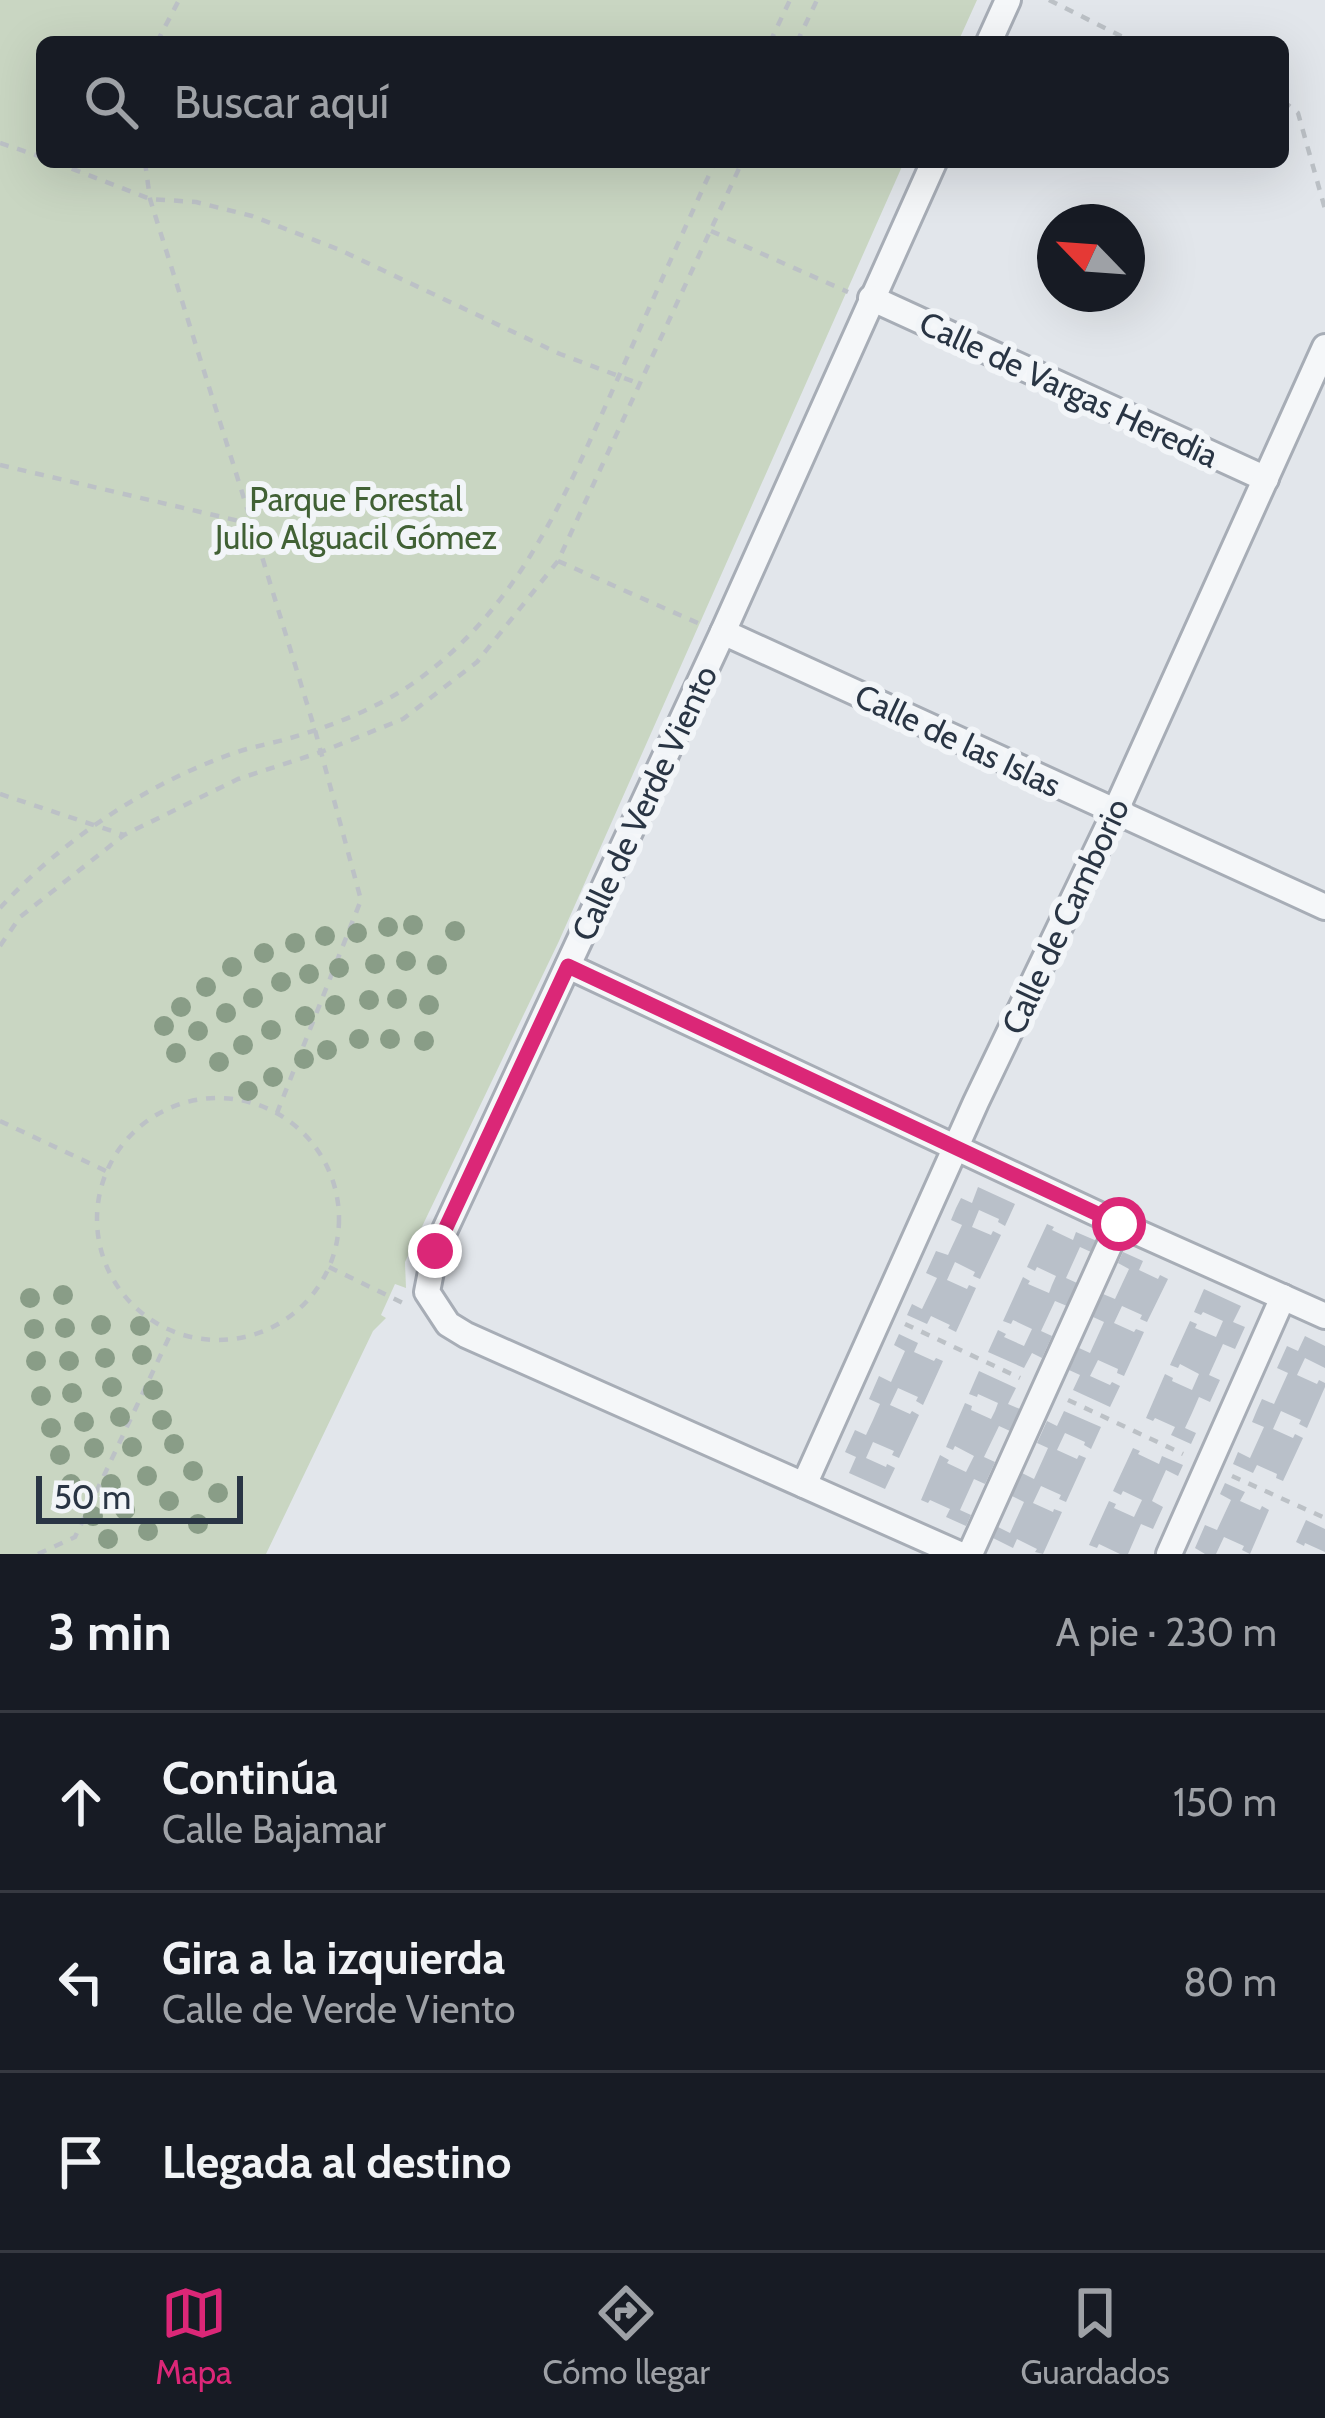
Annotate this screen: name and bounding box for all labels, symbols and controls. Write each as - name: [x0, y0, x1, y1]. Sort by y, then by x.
- search box: [36, 36, 1289, 168]
- icon: search: [78, 69, 144, 135]
- text: Buscar aquí: [174, 75, 389, 129]
- north arrow: [1037, 204, 1145, 312]
- street label: Calle de Vargas Heredia: [913, 302, 1225, 476]
- park label: Parque Forestal Julio Alguacil Gómez: [214, 479, 497, 557]
- street label: Calle de Verde Viento: [563, 659, 725, 947]
- street label: Calle de las Islas: [849, 675, 1067, 805]
- street label: Calle de Camborio: [993, 792, 1137, 1040]
- route start: [1092, 1197, 1146, 1251]
- route end: [408, 1224, 462, 1278]
- scale bar: [36, 1470, 243, 1523]
- text: 50 m: [54, 1477, 131, 1517]
- text: 3 min: [48, 1601, 172, 1663]
- text: A pie · 230 m: [1056, 1608, 1277, 1656]
- text: Continúa: [162, 1751, 337, 1805]
- icon: ahead: [48, 1769, 114, 1835]
- text: 150 m: [1173, 1778, 1277, 1826]
- text: Calle Bajamar: [162, 1805, 386, 1853]
- text: Gira a la izquierda: [162, 1931, 505, 1985]
- icon: left: [48, 1949, 114, 2015]
- text: 80 m: [1183, 1958, 1277, 2006]
- text: Calle de Verde Viento: [162, 1985, 515, 2033]
- icon: arrive: [48, 2129, 114, 2195]
- text: Llegada al destino: [162, 2135, 511, 2189]
- tab: Mapa: [155, 2280, 232, 2392]
- tab: Cómo llegar: [542, 2280, 710, 2392]
- tab: Guardados: [1020, 2280, 1170, 2392]

